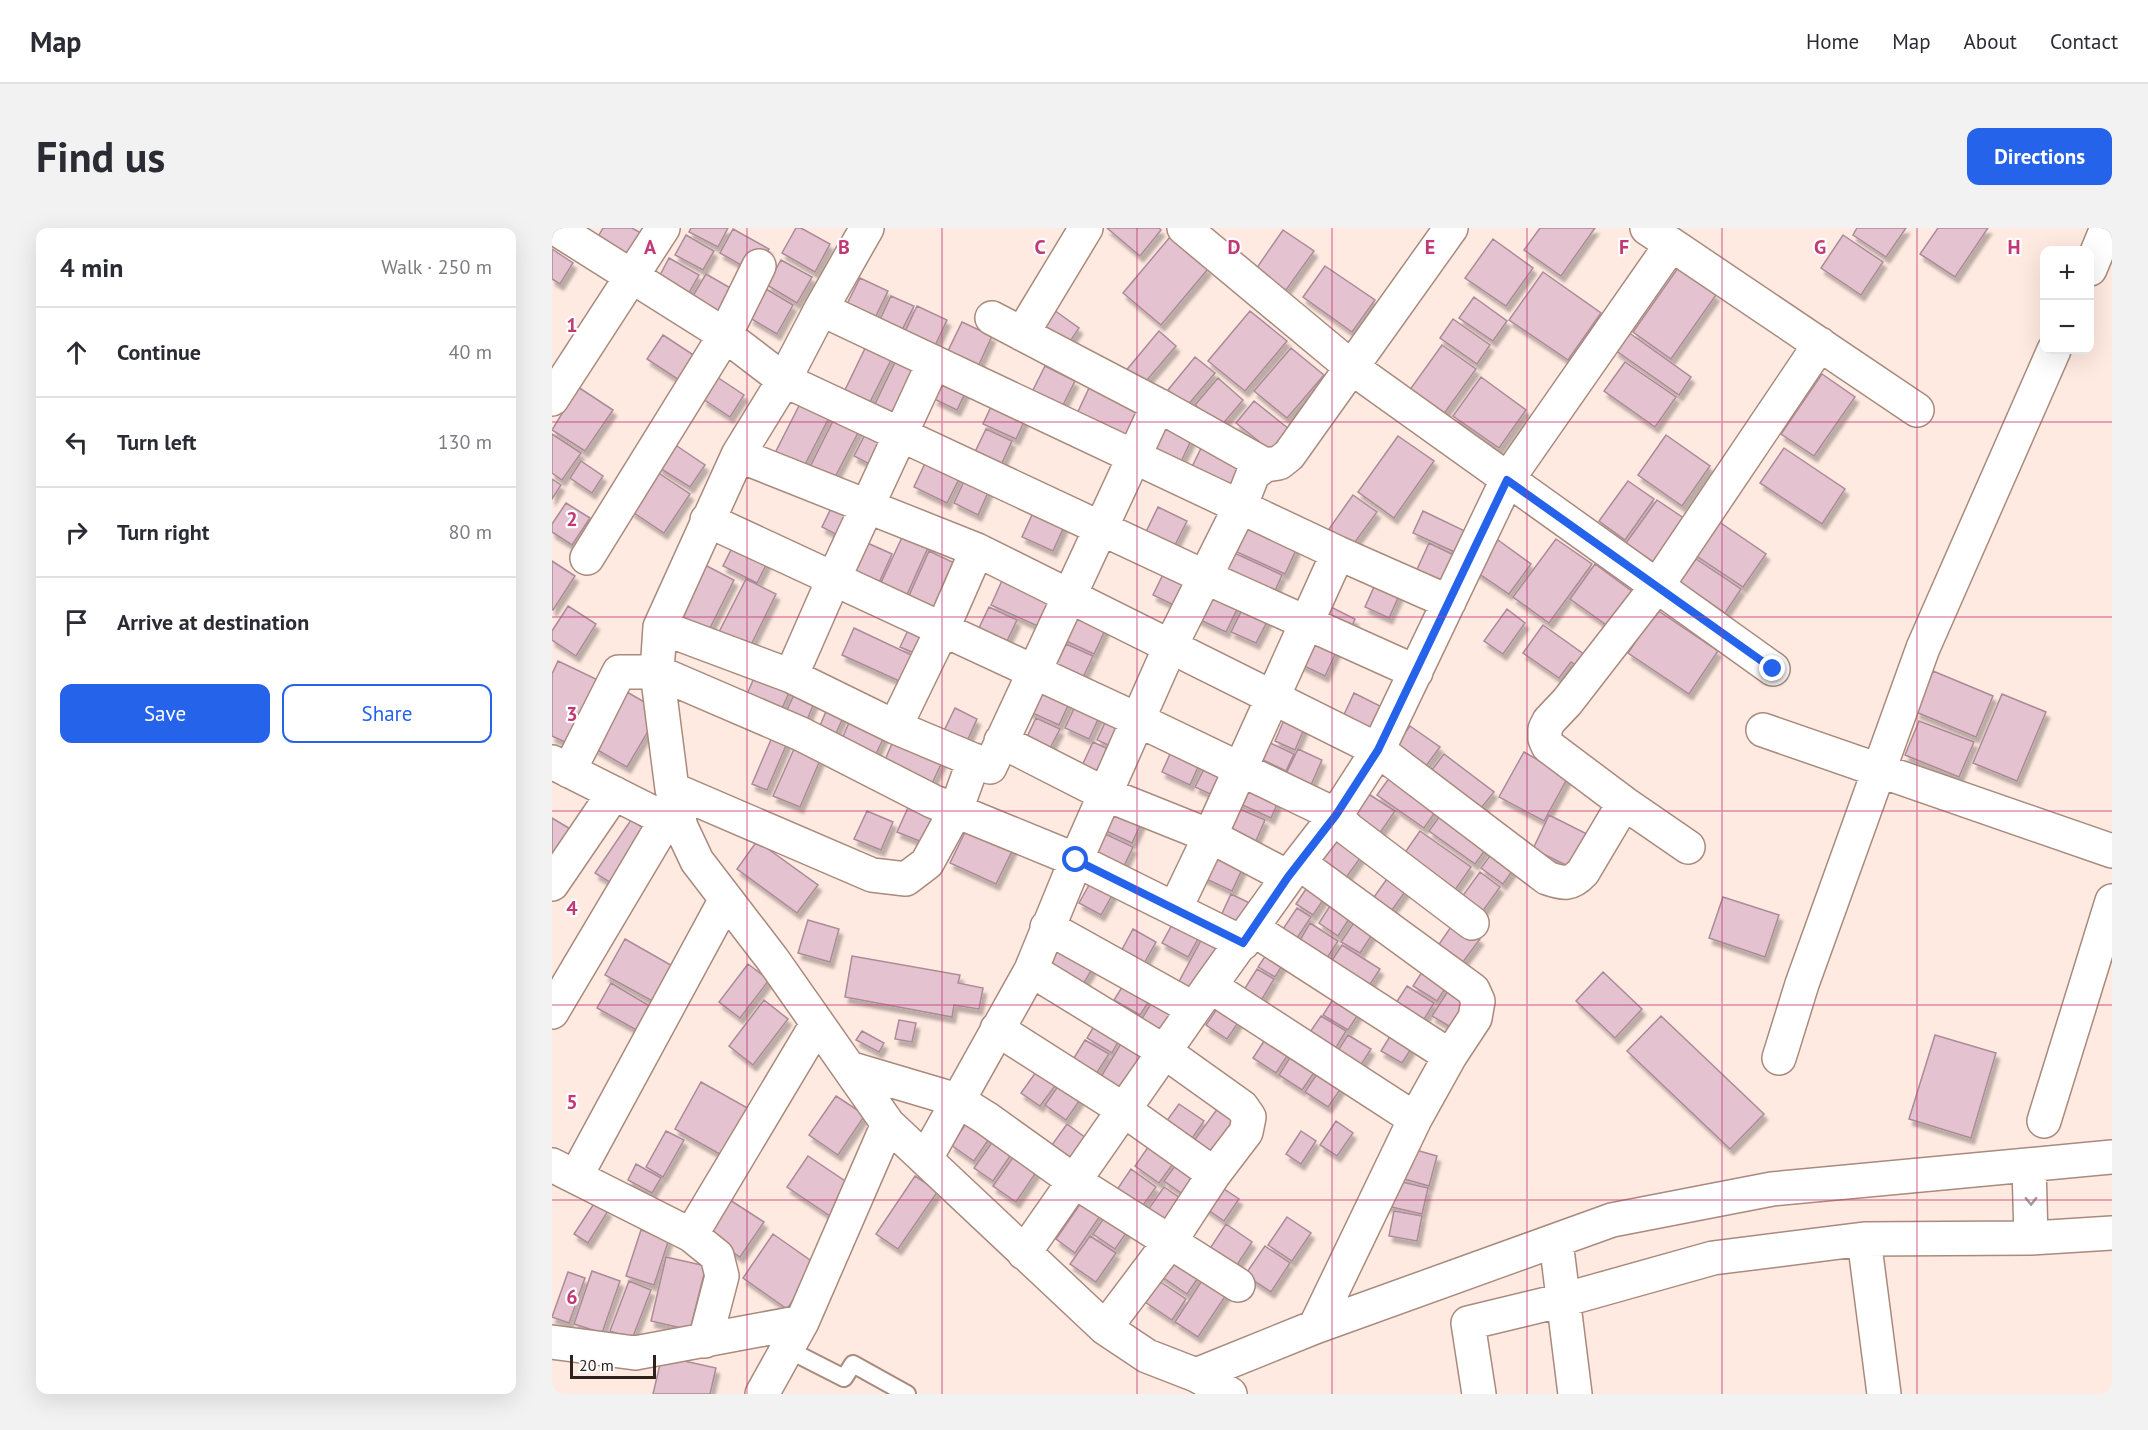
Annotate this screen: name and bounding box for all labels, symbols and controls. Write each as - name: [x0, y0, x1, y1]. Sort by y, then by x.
- text: Map: [30, 23, 81, 60]
- text: Home: [1806, 28, 1859, 55]
- text: Map: [1892, 28, 1931, 55]
- text: About: [1964, 28, 2017, 55]
- text: Contact: [2050, 28, 2118, 55]
- button: Directions: [1967, 128, 2112, 185]
- text: Find us: [36, 129, 165, 184]
- text: A: [644, 234, 657, 260]
- text: B: [838, 234, 850, 260]
- text: C: [1034, 234, 1046, 260]
- text: D: [1228, 234, 1241, 260]
- text: E: [1425, 234, 1435, 260]
- text: F: [1619, 234, 1629, 260]
- text: G: [1814, 234, 1826, 260]
- text: H: [2007, 234, 2021, 260]
- map controls: [2040, 246, 2094, 354]
- button: +: [2040, 246, 2094, 300]
- text: 4 min: [60, 251, 123, 284]
- text: Walk · 250 m: [381, 254, 492, 280]
- button: −: [2040, 300, 2094, 354]
- text: 1: [566, 312, 578, 338]
- icon: ahead: [60, 336, 93, 369]
- text: Continue: [117, 338, 201, 366]
- text: 40 m: [449, 339, 492, 365]
- icon: left: [60, 426, 93, 459]
- text: Turn left: [117, 428, 197, 456]
- text: 130 m: [438, 429, 492, 455]
- text: 2: [566, 506, 578, 532]
- icon: right: [60, 516, 93, 549]
- text: Turn right: [117, 518, 209, 546]
- text: 80 m: [449, 519, 492, 545]
- icon: arrive: [60, 606, 93, 639]
- text: Arrive at destination: [117, 608, 309, 636]
- route end: [1759, 655, 1785, 681]
- button: Save: [60, 684, 270, 743]
- button: Share: [282, 684, 492, 743]
- text: 3: [566, 701, 578, 727]
- route start: [1062, 846, 1088, 872]
- text: 4: [566, 895, 578, 921]
- text: 5: [566, 1089, 578, 1115]
- one-way arrow: [2024, 1197, 2037, 1206]
- text: 6: [566, 1284, 578, 1310]
- scale bar: [570, 1352, 656, 1380]
- text: 20 m: [579, 1355, 614, 1375]

